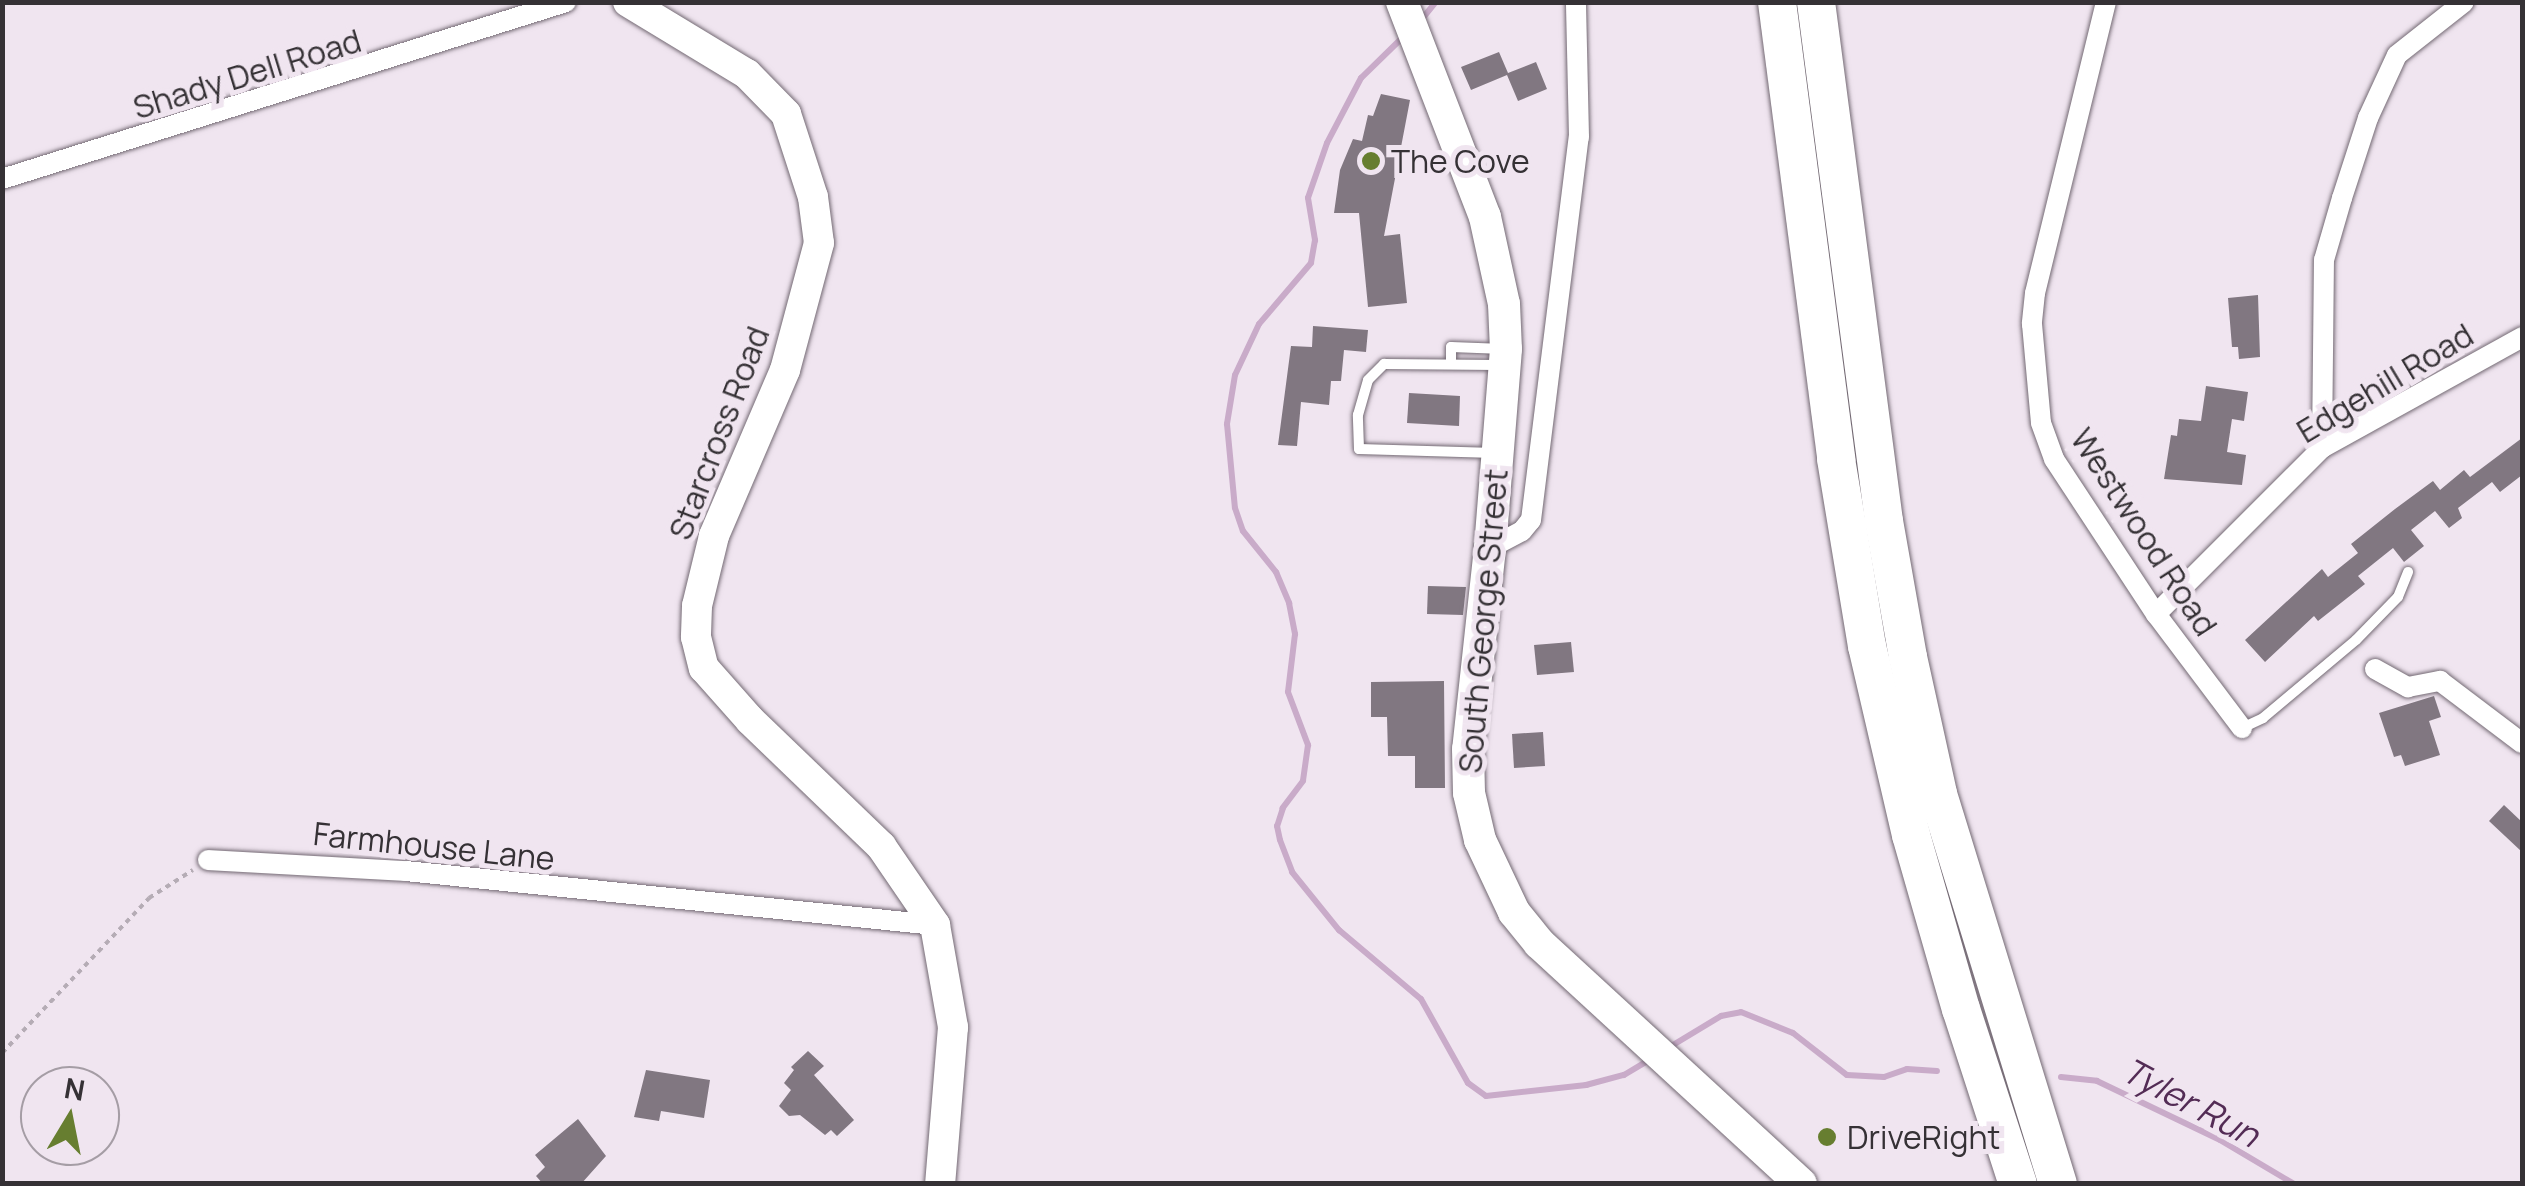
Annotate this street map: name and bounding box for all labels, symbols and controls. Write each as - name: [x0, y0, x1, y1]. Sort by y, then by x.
- street label: Shady Dell Road: [128, 21, 366, 127]
- place label: The Cove: [1391, 142, 1530, 180]
- marker: The Cove: [1360, 150, 1382, 172]
- street label: Edgehill Road: [2290, 315, 2480, 451]
- street label: Starcross Road: [661, 321, 777, 545]
- street label: Westwood Road: [2063, 421, 2225, 643]
- street label: South George Street: [1451, 467, 1515, 775]
- street label: Farmhouse Lane: [311, 814, 557, 878]
- water label: Tyler Run: [2115, 1049, 2267, 1155]
- north arrow: [20, 1066, 120, 1166]
- text: N: [62, 1068, 88, 1109]
- place label: DriveRight: [1847, 1118, 2000, 1156]
- marker: DriveRight: [1816, 1126, 1838, 1148]

